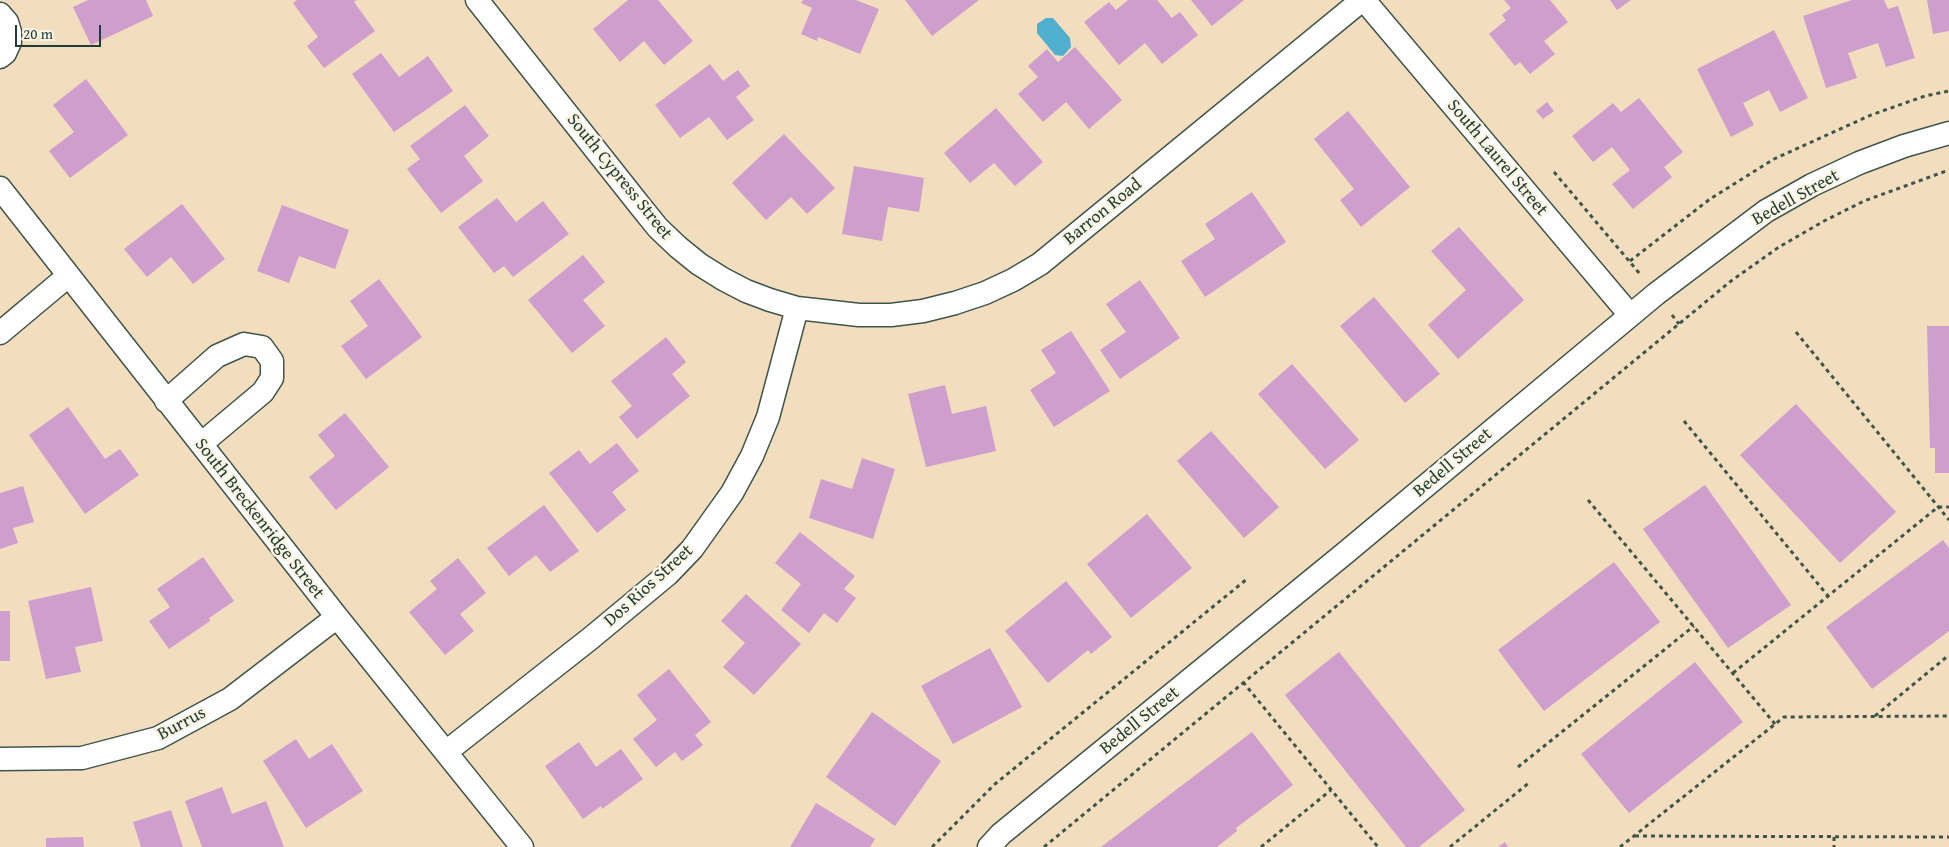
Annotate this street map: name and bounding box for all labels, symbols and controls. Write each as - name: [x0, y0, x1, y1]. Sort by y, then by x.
- scale bar: [18, 15, 104, 47]
- text: 20 m: [23, 23, 53, 44]
- street label: South Laurel Street: [1442, 95, 1552, 221]
- street label: South Cypress Street: [562, 110, 676, 244]
- street label: Bedell Street: [1749, 165, 1843, 231]
- street label: Barron Road: [1060, 174, 1146, 250]
- street label: Bedell Street: [1409, 424, 1497, 502]
- street label: South Breckenridge Street: [190, 434, 328, 604]
- street label: Dos Rios Street: [600, 540, 698, 632]
- street label: Bedell Street: [1096, 682, 1184, 760]
- street label: Burrus: [154, 702, 210, 746]

